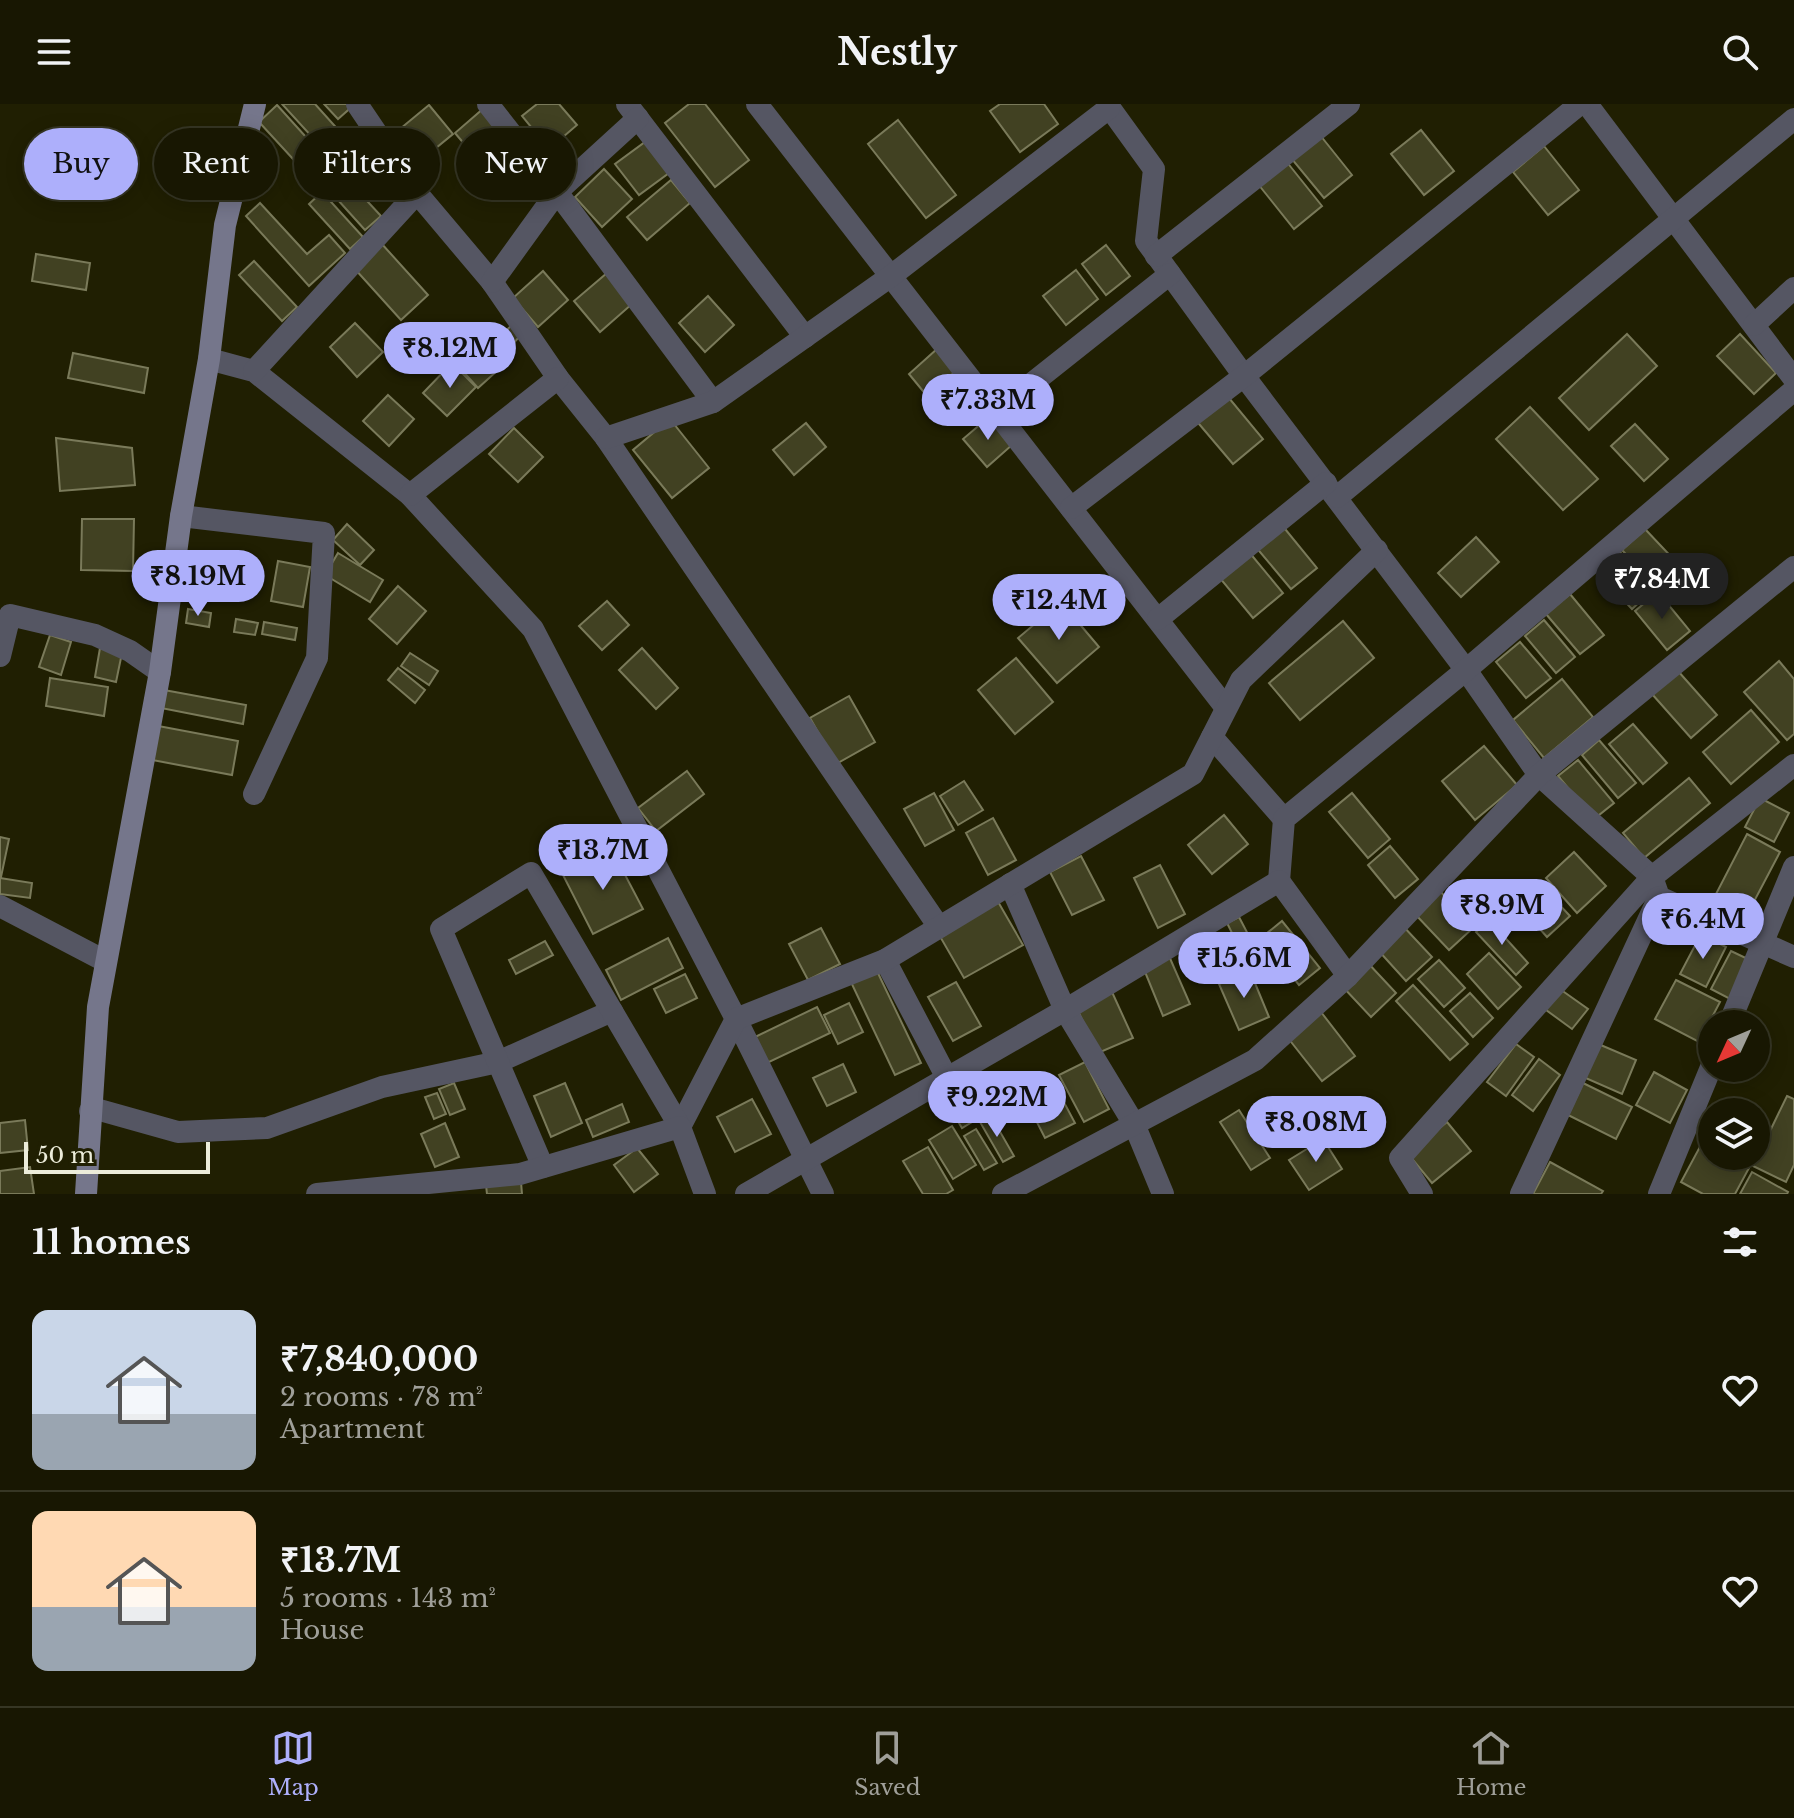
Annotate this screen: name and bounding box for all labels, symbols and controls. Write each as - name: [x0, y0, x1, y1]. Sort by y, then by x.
- icon: menu: [32, 30, 76, 74]
- text: Nestly: [837, 30, 957, 75]
- icon: search: [1718, 30, 1762, 74]
- chip: Buy: [24, 128, 138, 200]
- chip: Rent: [154, 128, 278, 200]
- chip: Filters: [294, 128, 440, 200]
- chip: New: [456, 128, 576, 200]
- pin: ₹8.12M: [385, 322, 515, 390]
- text: ₹8.12M: [402, 332, 498, 364]
- pin: ₹7.33M: [923, 374, 1053, 442]
- text: ₹7.33M: [940, 384, 1036, 416]
- pin: ₹8.19M: [133, 550, 263, 618]
- pin: ₹7.84M: [1597, 553, 1727, 621]
- text: ₹8.19M: [150, 560, 246, 592]
- text: ₹7.84M: [1613, 563, 1711, 595]
- pin: ₹12.4M: [994, 574, 1124, 642]
- text: ₹12.4M: [1011, 584, 1107, 616]
- pin: ₹13.7M: [538, 824, 668, 892]
- text: ₹13.7M: [557, 834, 649, 866]
- pin: ₹8.9M: [1446, 879, 1558, 947]
- text: ₹8.9M: [1459, 889, 1545, 921]
- pin: ₹6.4M: [1647, 893, 1759, 961]
- text: ₹6.4M: [1660, 903, 1746, 935]
- pin: ₹15.6M: [1179, 932, 1309, 1000]
- text: ₹15.6M: [1196, 942, 1292, 974]
- north arrow: [1698, 1010, 1770, 1082]
- map controls: [1698, 1010, 1770, 1170]
- pin: ₹9.22M: [932, 1071, 1062, 1139]
- text: ₹9.22M: [946, 1081, 1048, 1113]
- pin: ₹8.08M: [1251, 1096, 1381, 1164]
- button: layers: [1698, 1098, 1770, 1170]
- text: ₹8.08M: [1264, 1106, 1368, 1138]
- scale bar: [24, 1138, 210, 1174]
- text: 50 m: [36, 1142, 94, 1169]
- icon: filters: [1718, 1220, 1762, 1264]
- text: 11 homes: [32, 1221, 191, 1263]
- text: ₹7,840,000: [280, 1338, 478, 1380]
- icon: home: [96, 1342, 192, 1438]
- icon: heart: [1718, 1368, 1762, 1412]
- text: 2 rooms · 78 m²: [280, 1381, 483, 1413]
- text: Apartment: [280, 1413, 425, 1445]
- text: ₹13.7M: [280, 1539, 401, 1581]
- icon: home: [96, 1543, 192, 1639]
- icon: heart: [1718, 1569, 1762, 1613]
- text: 5 rooms · 143 m²: [280, 1582, 496, 1614]
- text: House: [280, 1614, 364, 1646]
- tab: Map: [268, 1726, 319, 1801]
- tab: Saved: [854, 1726, 921, 1801]
- tab: Home: [1456, 1726, 1526, 1801]

